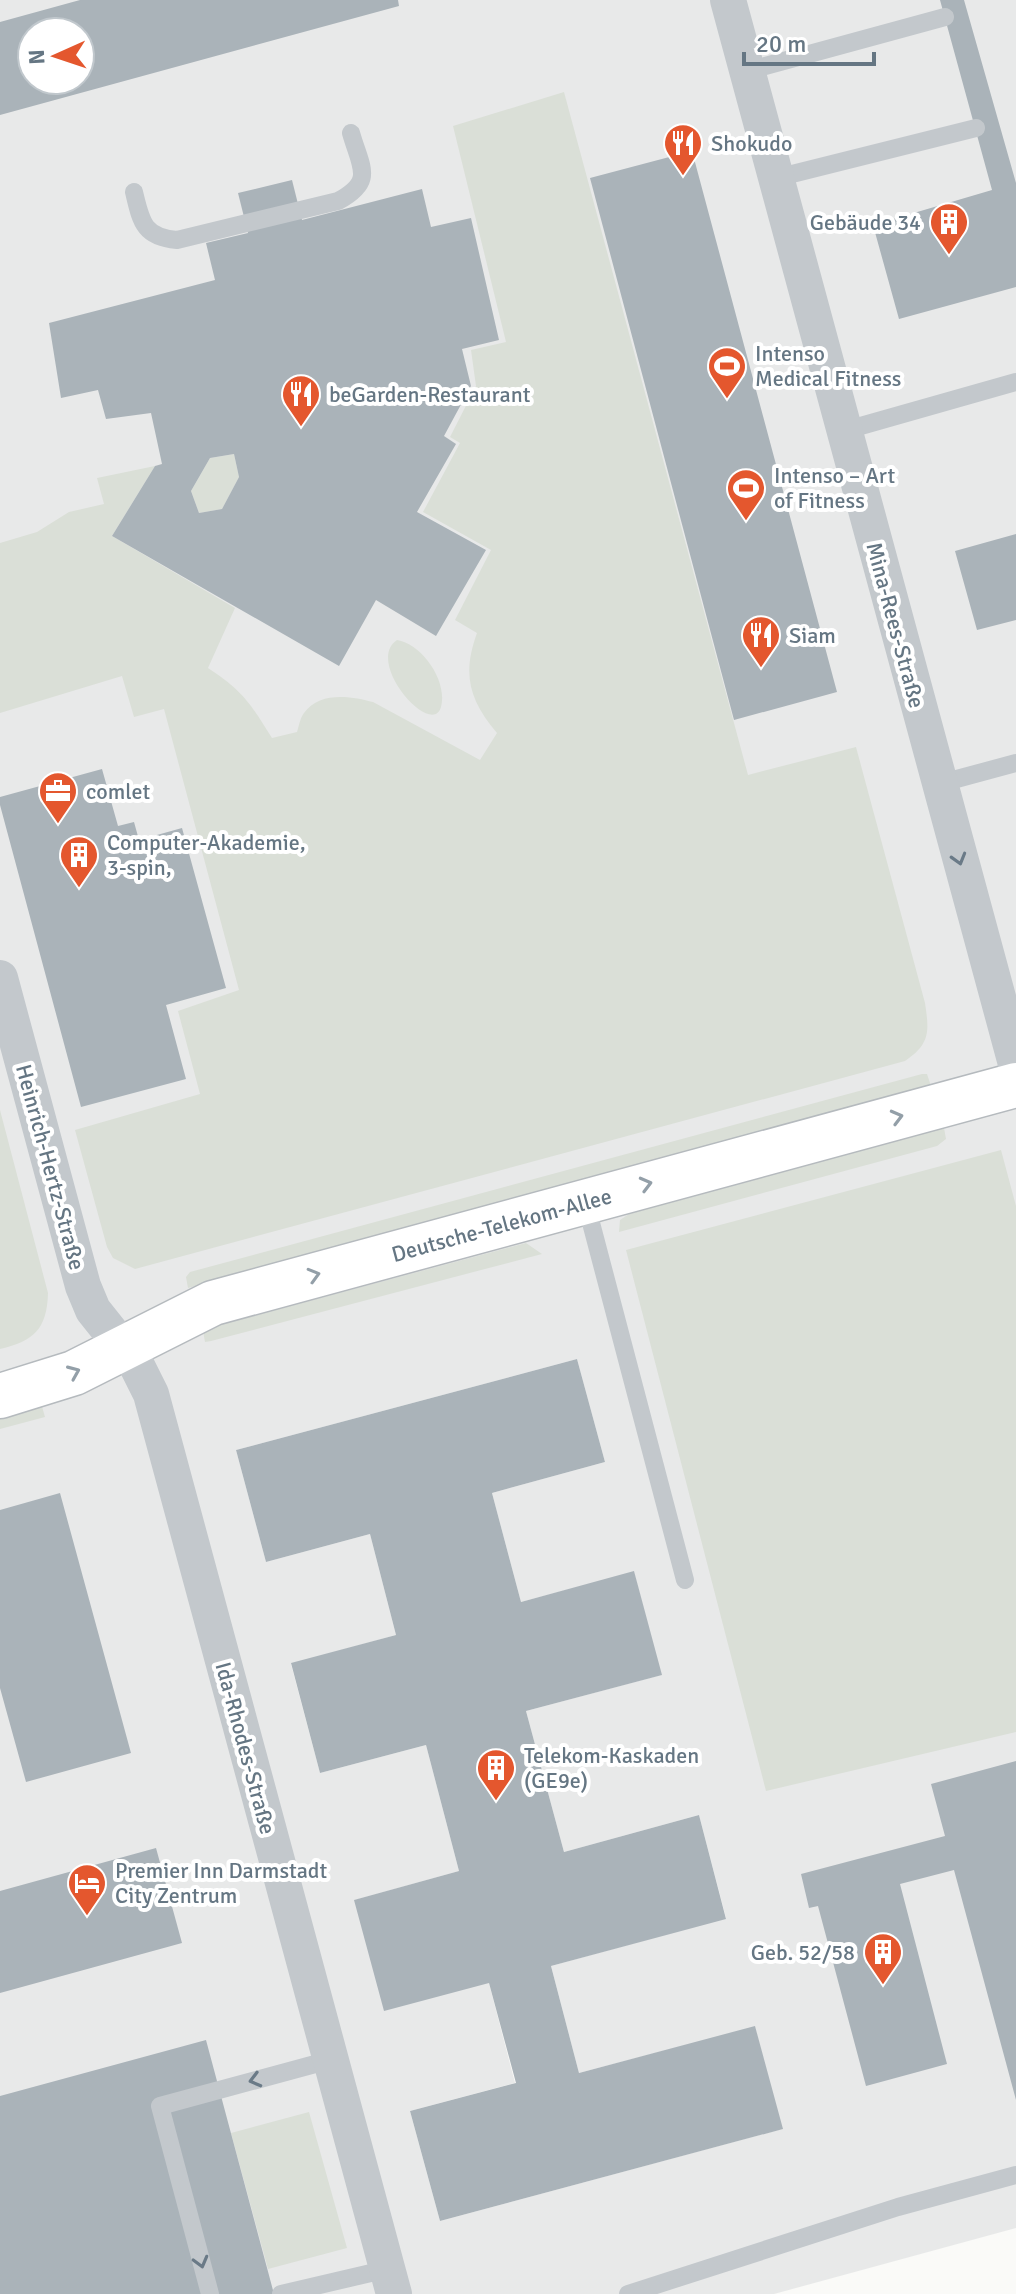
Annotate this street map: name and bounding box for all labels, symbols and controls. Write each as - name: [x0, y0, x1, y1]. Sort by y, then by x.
- north arrow: [16, 16, 96, 96]
- scale bar: [744, 16, 874, 66]
- text: 20 m: [756, 29, 806, 59]
- text: N: [23, 49, 50, 65]
- restaurant icon: Shokudo: [662, 122, 704, 177]
- place label: Shokudo: [711, 130, 792, 157]
- building icon: Gebäude 34: [928, 201, 970, 256]
- place label: Gebäude 34: [810, 209, 921, 236]
- place label: Intenso Medical Fitness: [755, 340, 901, 392]
- sports icon: Intenso Medical Fitness: [706, 345, 748, 400]
- restaurant icon: beGarden-Restaurant: [280, 373, 322, 428]
- place label: beGarden-Restaurant: [329, 381, 531, 408]
- place label: Intenso – Art of Fitness: [774, 462, 895, 514]
- sports icon: Intenso – Art of Fitness: [725, 467, 767, 522]
- street label: Mina-Rees-Straße: [860, 539, 931, 711]
- restaurant icon: Siam: [740, 614, 782, 669]
- place label: Siam: [789, 622, 836, 649]
- office icon: comlet: [37, 770, 79, 825]
- place label: comlet: [86, 778, 150, 805]
- place label: Computer-Akademie, 3-spin,: [107, 829, 306, 881]
- building icon: Computer-Akademie, 3-spin,: [58, 834, 100, 889]
- one-way arrow: [950, 852, 966, 866]
- street label: Heinrich-Hertz-Straße: [10, 1061, 91, 1273]
- one-way arrow: [889, 1110, 903, 1126]
- one-way arrow: [638, 1177, 652, 1193]
- street label: Deutsche-Telekom-Allee: [389, 1182, 615, 1268]
- one-way arrow: [307, 1268, 321, 1285]
- one-way arrow: [66, 1366, 80, 1382]
- street label: Ida-Rhodes-Straße: [210, 1659, 282, 1837]
- place label: Telekom-Kaskaden (GE9e): [524, 1742, 699, 1794]
- building icon: Telekom-Kaskaden (GE9e): [475, 1747, 517, 1802]
- place label: Premier Inn Darmstadt City Zentrum: [115, 1857, 327, 1909]
- hotel icon: Premier Inn Darmstadt City Zentrum: [66, 1862, 108, 1917]
- building icon: Geb. 52/58: [862, 1931, 904, 1986]
- place label: Geb. 52/58: [751, 1939, 855, 1966]
- one-way arrow: [248, 2071, 262, 2088]
- one-way arrow: [192, 2255, 209, 2269]

